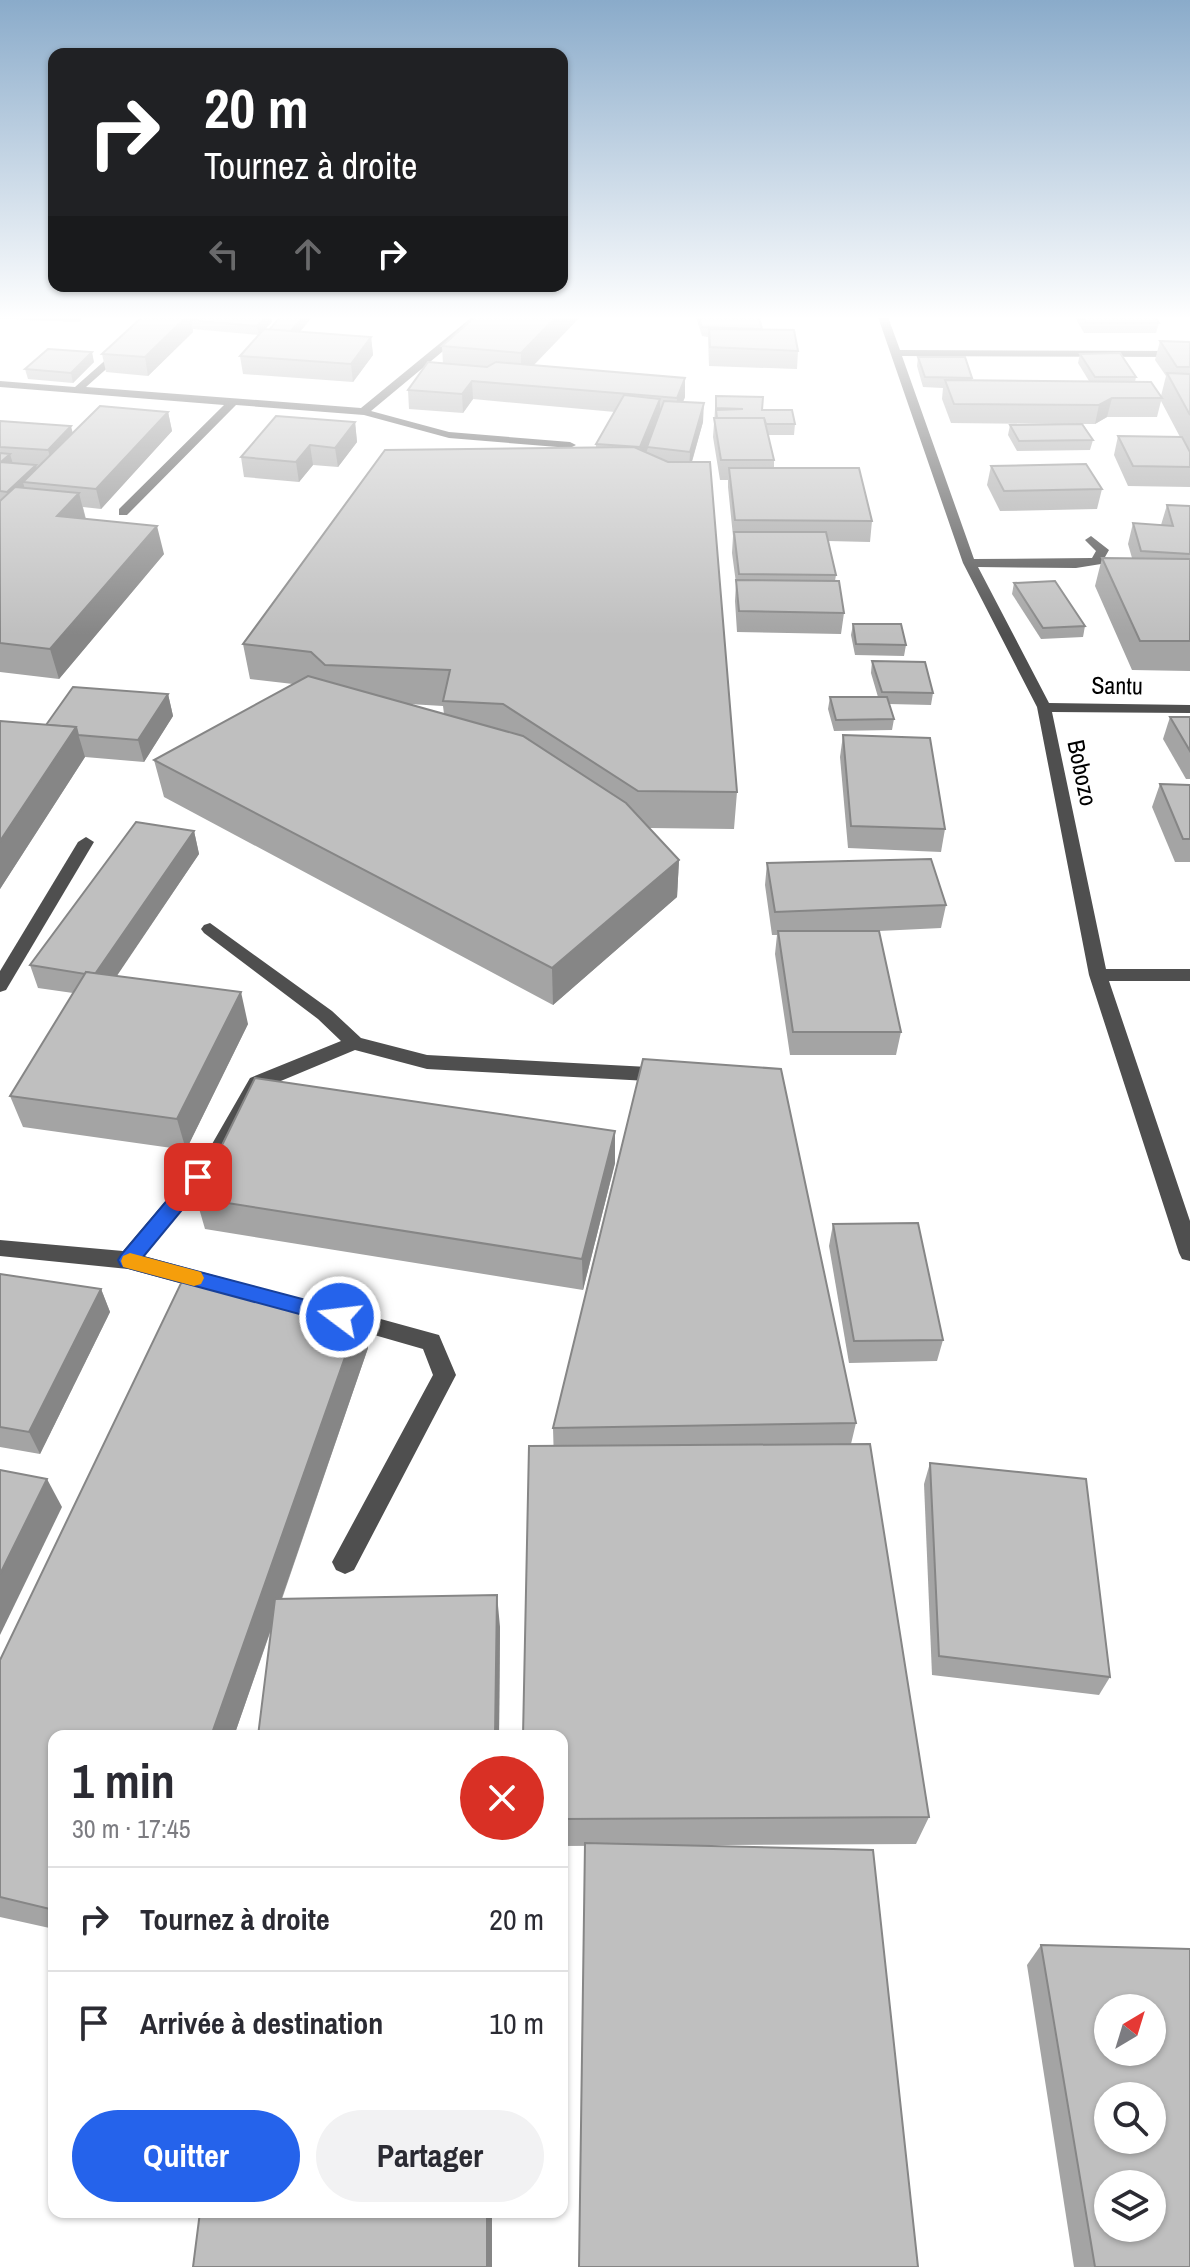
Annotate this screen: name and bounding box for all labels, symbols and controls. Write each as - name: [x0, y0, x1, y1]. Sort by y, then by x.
- text: 20 m: [204, 70, 309, 145]
- icon: right: [72, 80, 176, 184]
- text: Tournez à droite: [204, 142, 417, 190]
- icon: left: [202, 232, 246, 276]
- icon: ahead: [286, 232, 330, 276]
- icon: right: [370, 232, 414, 276]
- street label: Santu: [1091, 669, 1143, 701]
- street label: Bobozo: [1060, 737, 1106, 809]
- pin: [164, 1143, 232, 1211]
- icon: arrive: [176, 1155, 220, 1199]
- position arrow: [298, 1275, 382, 1359]
- text: 1 min: [72, 1748, 175, 1813]
- button: close: [460, 1756, 544, 1840]
- text: 30 m · 17:45: [72, 1811, 191, 1846]
- icon: right: [72, 1897, 116, 1941]
- text: Tournez à droite: [140, 1899, 330, 1939]
- text: 20 m: [489, 1899, 544, 1939]
- north arrow: [1094, 1994, 1166, 2066]
- map controls: [1094, 1994, 1166, 2242]
- icon: arrive: [72, 2001, 116, 2045]
- text: Arrivée à destination: [140, 2003, 383, 2043]
- text: 10 m: [489, 2003, 544, 2043]
- button: search: [1094, 2082, 1166, 2154]
- button: Quitter: [72, 2110, 300, 2202]
- button: Partager: [316, 2110, 544, 2202]
- button: layers: [1094, 2170, 1166, 2242]

